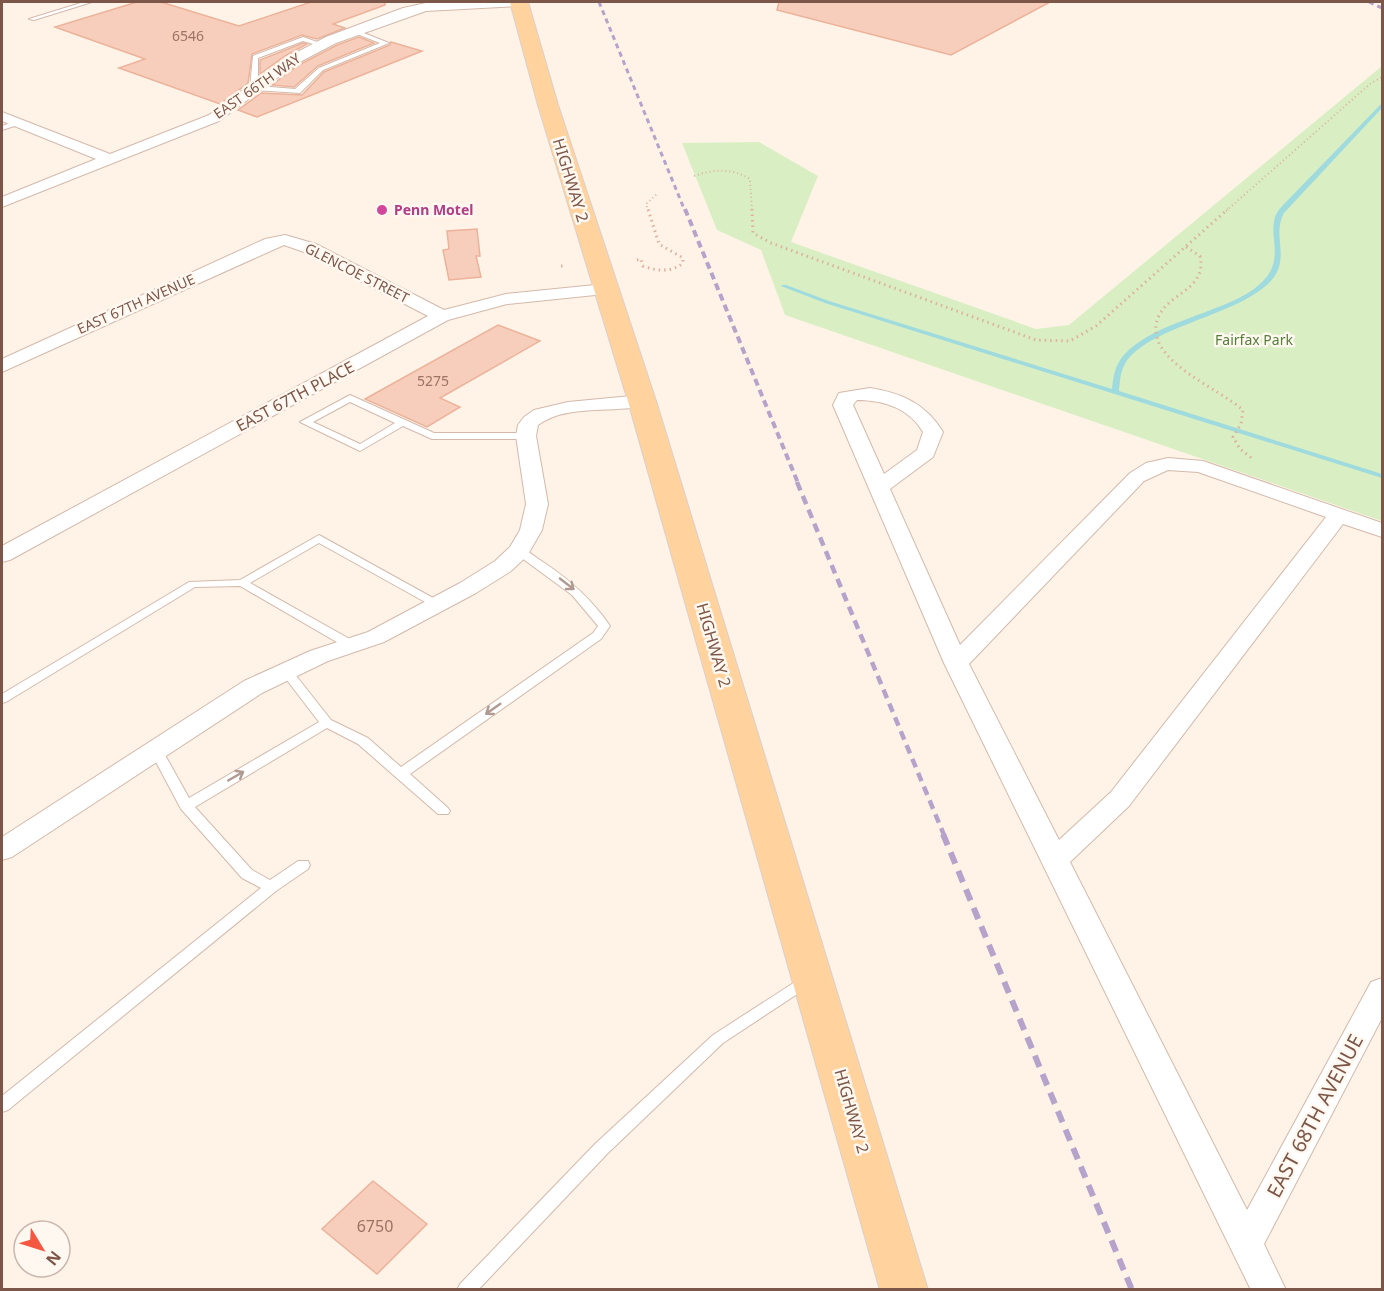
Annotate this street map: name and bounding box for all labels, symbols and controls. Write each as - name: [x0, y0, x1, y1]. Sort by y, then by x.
- house number: 6546: [172, 26, 204, 45]
- street label: EAST 66TH WAY: [209, 48, 304, 123]
- street label: HIGHWAY 2: [548, 135, 594, 225]
- place label: Penn Motel: [394, 200, 473, 219]
- marker: Penn Motel: [375, 203, 389, 217]
- street label: GLENCOE STREET: [302, 238, 413, 307]
- street label: EAST 67TH AVENUE: [74, 269, 198, 338]
- park label: Fairfax Park: [1215, 330, 1293, 349]
- street label: EAST 67TH PLACE: [232, 356, 358, 436]
- house number: 5275: [417, 371, 449, 390]
- one-way arrow: [558, 578, 574, 591]
- street label: HIGHWAY 2: [691, 600, 737, 690]
- one-way arrow: [486, 703, 502, 715]
- one-way arrow: [227, 770, 245, 781]
- street label: EAST 68TH AVENUE: [1260, 1029, 1369, 1202]
- street label: HIGHWAY 2: [829, 1066, 875, 1156]
- house number: 6750: [357, 1215, 393, 1237]
- north arrow: [12, 1219, 72, 1279]
- text: N: [41, 1246, 66, 1270]

